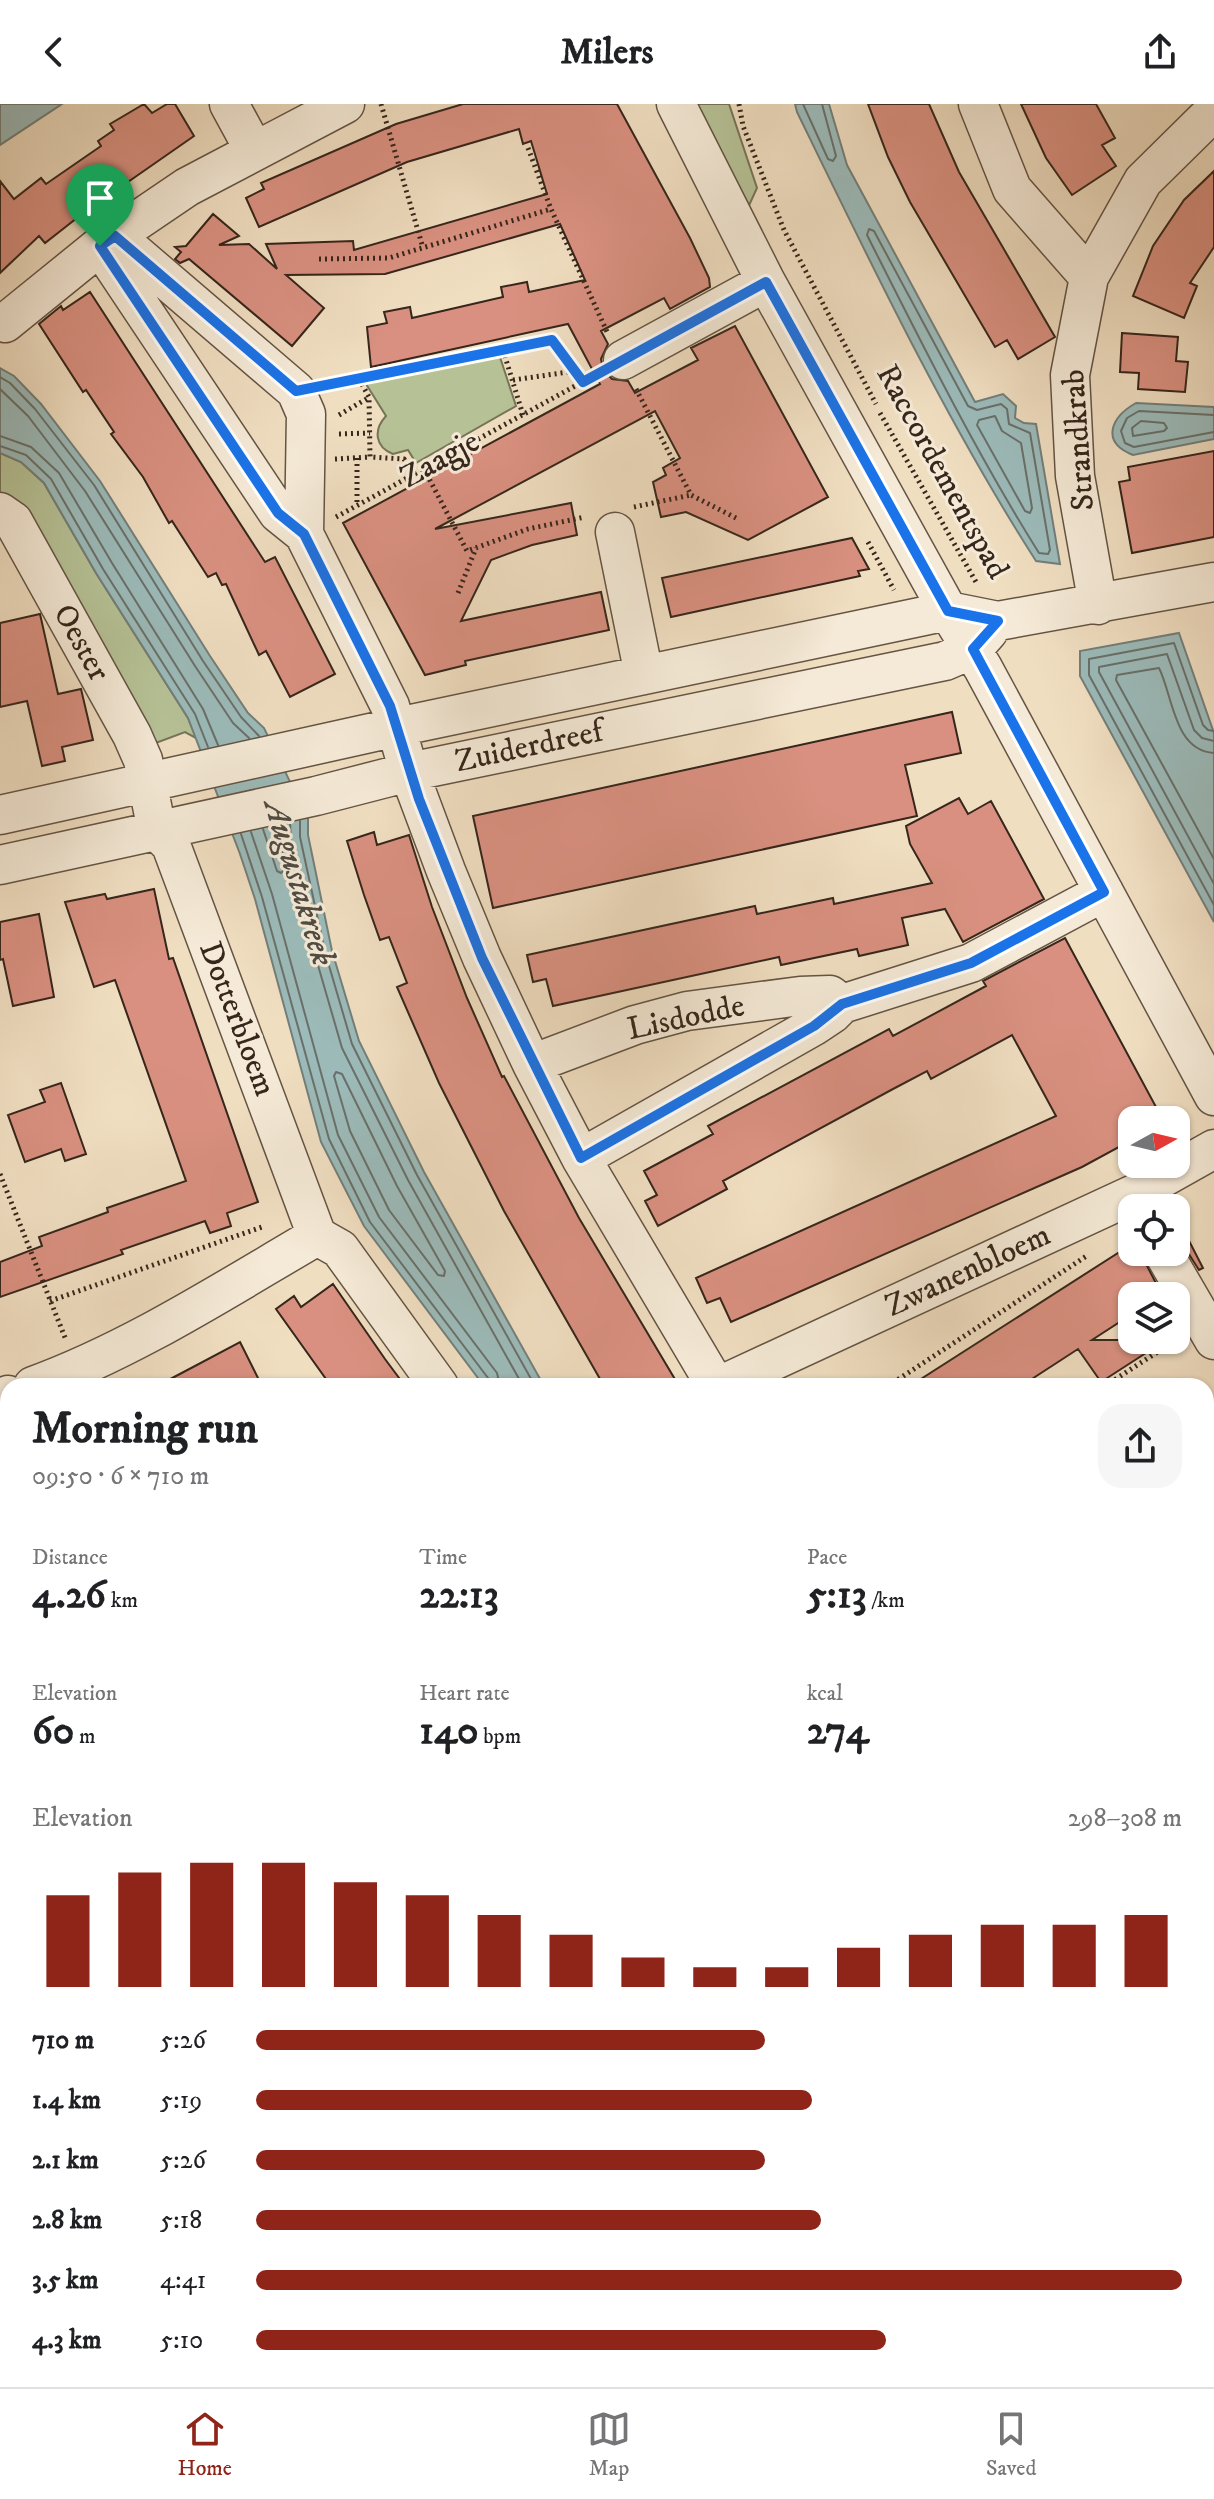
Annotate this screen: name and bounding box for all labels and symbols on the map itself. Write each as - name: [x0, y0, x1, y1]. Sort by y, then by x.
- pin: [66, 164, 134, 246]
- street label: Raccordementspad: [867, 358, 1017, 586]
- street label: Strandkrab: [1054, 368, 1104, 512]
- street label: Zaagje: [393, 422, 487, 498]
- street label: Oester: [44, 597, 118, 689]
- street label: Zuiderdreef: [452, 711, 611, 782]
- water label: Augustakreek: [253, 791, 344, 972]
- street label: Dotterbloem: [189, 936, 285, 1102]
- street label: Lisdodde: [624, 986, 748, 1050]
- north arrow: [1118, 1106, 1190, 1178]
- street label: Zwanenbloem: [879, 1215, 1057, 1327]

